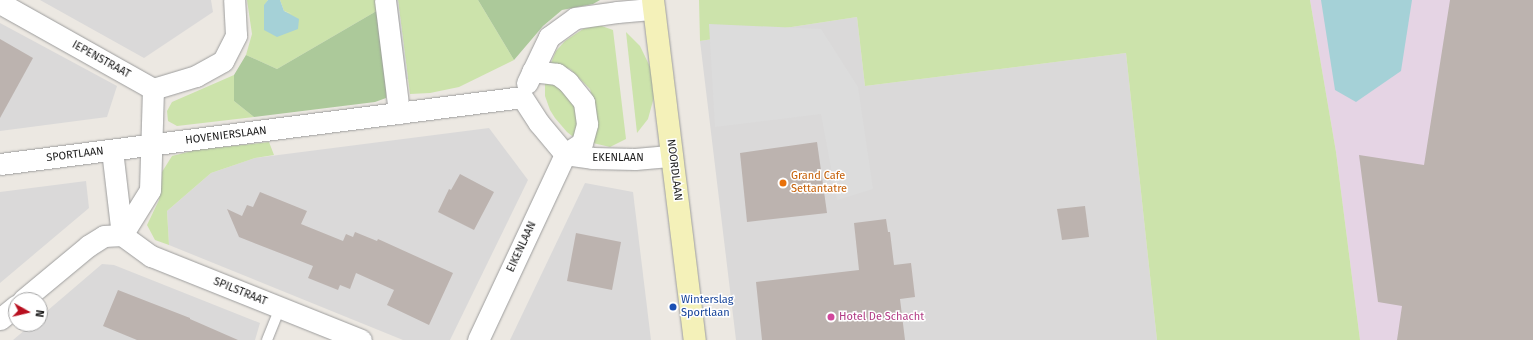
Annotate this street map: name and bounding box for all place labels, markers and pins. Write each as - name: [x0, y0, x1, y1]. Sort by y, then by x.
- place label: Grand Cafe Settantatre: [791, 170, 847, 196]
- marker: Grand Cafe Settantatre: [778, 178, 788, 188]
- place label: Winterslag Sportlaan: [681, 294, 733, 320]
- marker: Winterslag Sportlaan: [668, 302, 678, 312]
- place label: Hotel De Schacht: [839, 310, 924, 324]
- marker: Hotel De Schacht: [826, 312, 836, 322]

